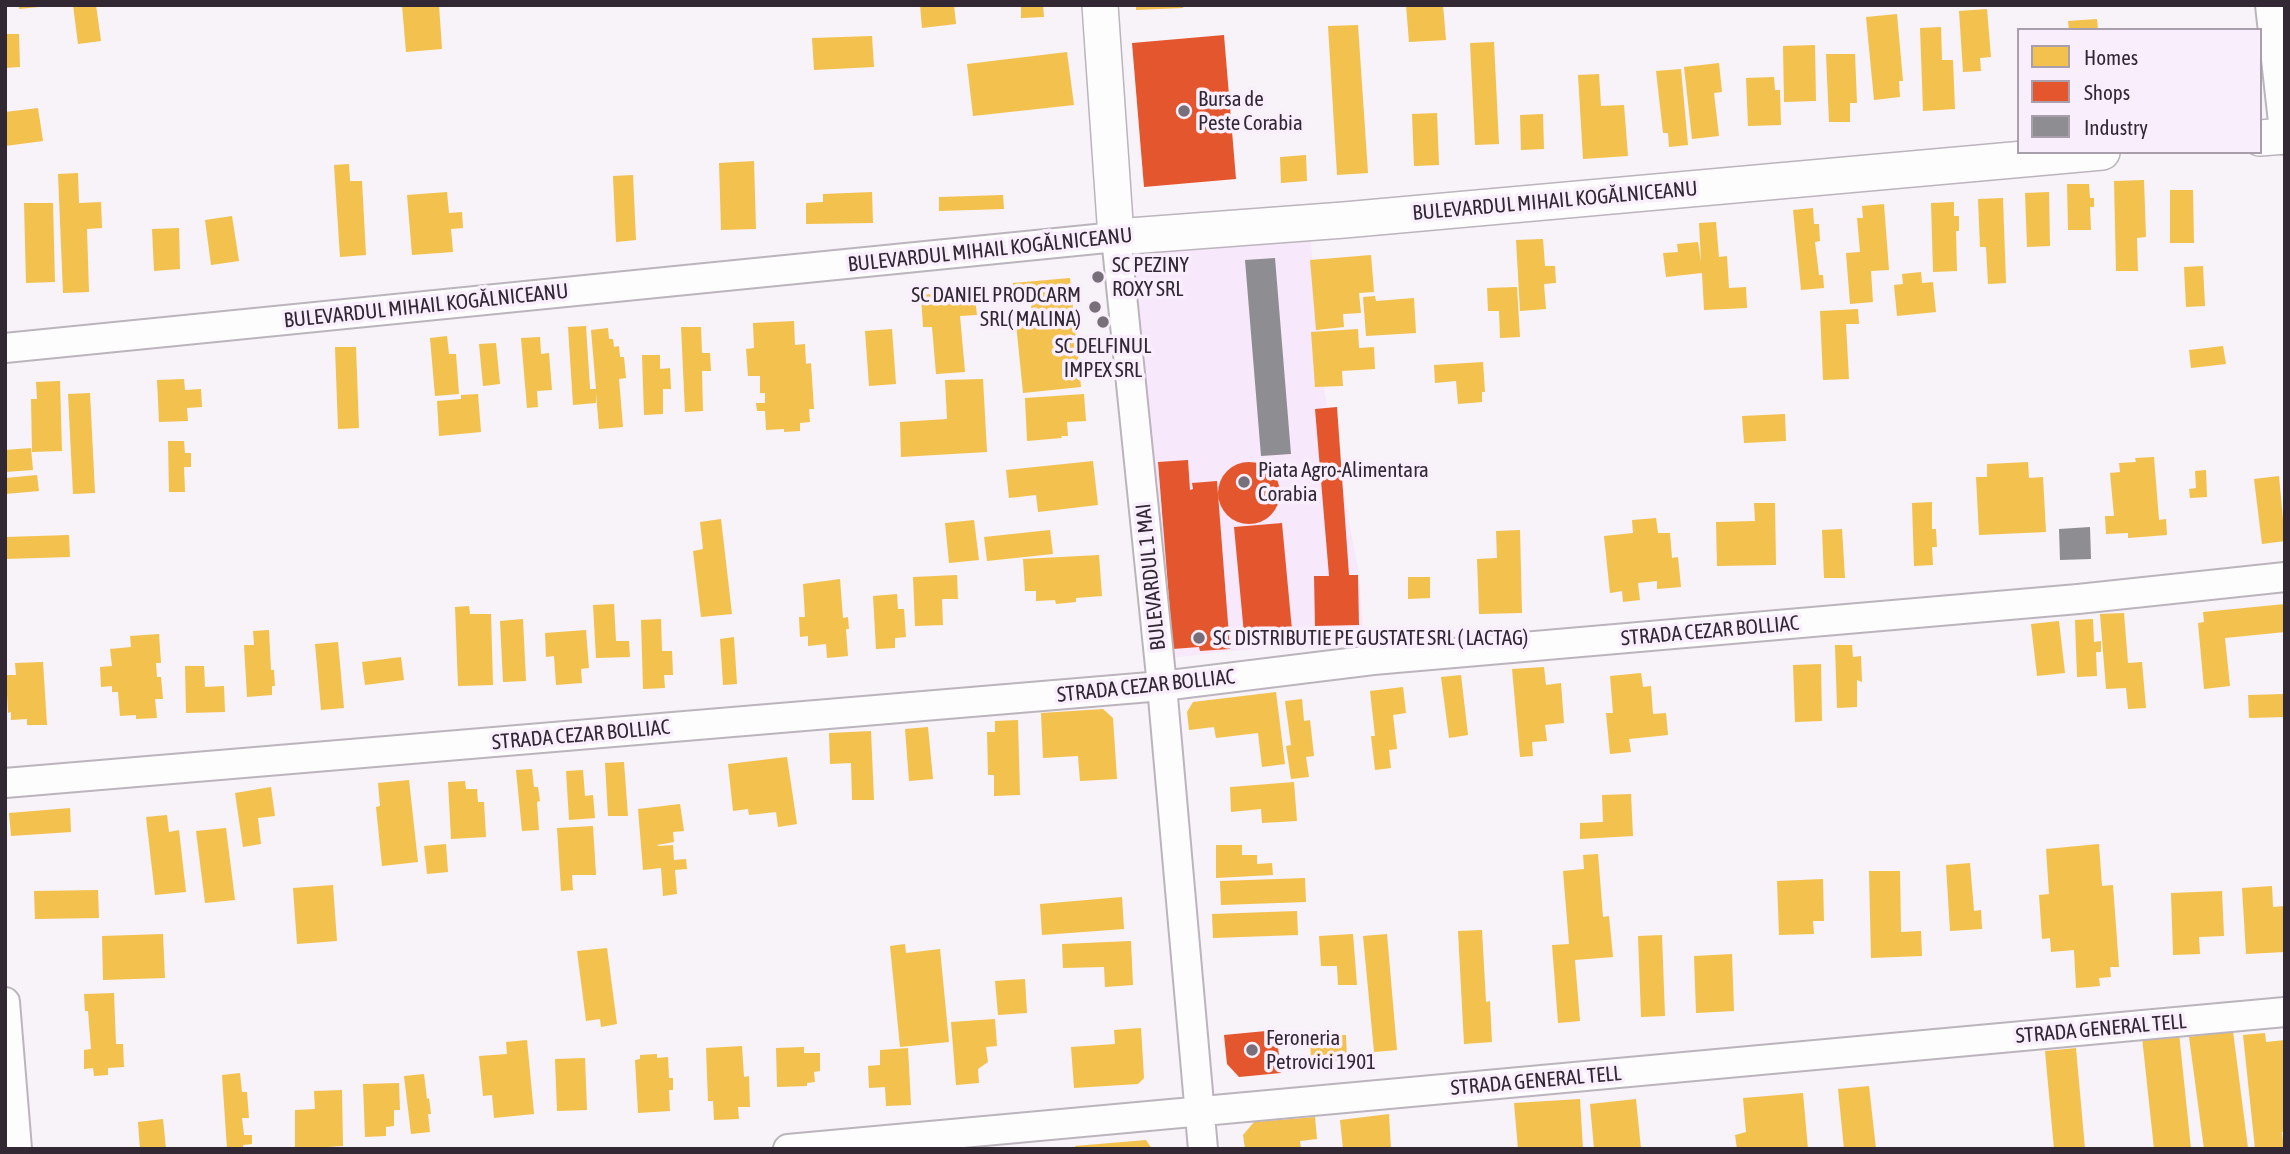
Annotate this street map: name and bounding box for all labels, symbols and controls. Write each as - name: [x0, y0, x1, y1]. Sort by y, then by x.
- legend: [2017, 28, 2262, 154]
- text: Homes: [2084, 45, 2138, 69]
- text: Shops: [2084, 80, 2130, 104]
- place label: Bursa de Peste Corabia: [1198, 86, 1303, 136]
- marker: Bursa de Peste Corabia: [1176, 103, 1192, 119]
- text: Industry: [2084, 115, 2148, 139]
- street label: BULEVARDUL MIHAIL KOGĂLNICEANU: [1411, 176, 1699, 226]
- street label: BULEVARDUL MIHAIL KOGĂLNICEANU: [846, 223, 1134, 277]
- place label: SC PEZINY ROXY SRL: [1112, 252, 1189, 302]
- marker: SC PEZINY ROXY SRL: [1090, 269, 1106, 285]
- street label: BULEVARDUL MIHAIL KOGĂLNICEANU: [282, 279, 570, 333]
- place label: SC DANIEL PRODCARM SRL( MALINA): [911, 282, 1081, 332]
- marker: SC DANIEL PRODCARM SRL( MALINA): [1087, 299, 1103, 315]
- marker: SC DELFINUL IMPEX SRL: [1095, 314, 1111, 330]
- place label: SC DELFINUL IMPEX SRL: [1055, 333, 1151, 383]
- place label: Piata Agro-Alimentara Corabia: [1258, 457, 1429, 507]
- marker: Piata Agro-Alimentara Corabia: [1236, 474, 1252, 490]
- street label: BULEVARDUL 1 MAI: [1131, 502, 1171, 652]
- street label: STRADA CEZAR BOLLIAC: [1620, 611, 1800, 651]
- place label: SC DISTRIBUTIE PE GUSTATE SRL ( LACTAG): [1213, 625, 1528, 651]
- marker: SC DISTRIBUTIE PE GUSTATE SRL ( LACTAG): [1191, 630, 1207, 646]
- street label: STRADA CEZAR BOLLIAC: [1056, 664, 1236, 708]
- street label: STRADA CEZAR BOLLIAC: [491, 715, 671, 755]
- street label: STRADA GENERAL TELL: [2015, 1009, 2187, 1049]
- place label: Feroneria Petrovici 1901: [1266, 1025, 1376, 1075]
- marker: Feroneria Petrovici 1901: [1244, 1042, 1260, 1058]
- street label: STRADA GENERAL TELL: [1450, 1061, 1622, 1101]

